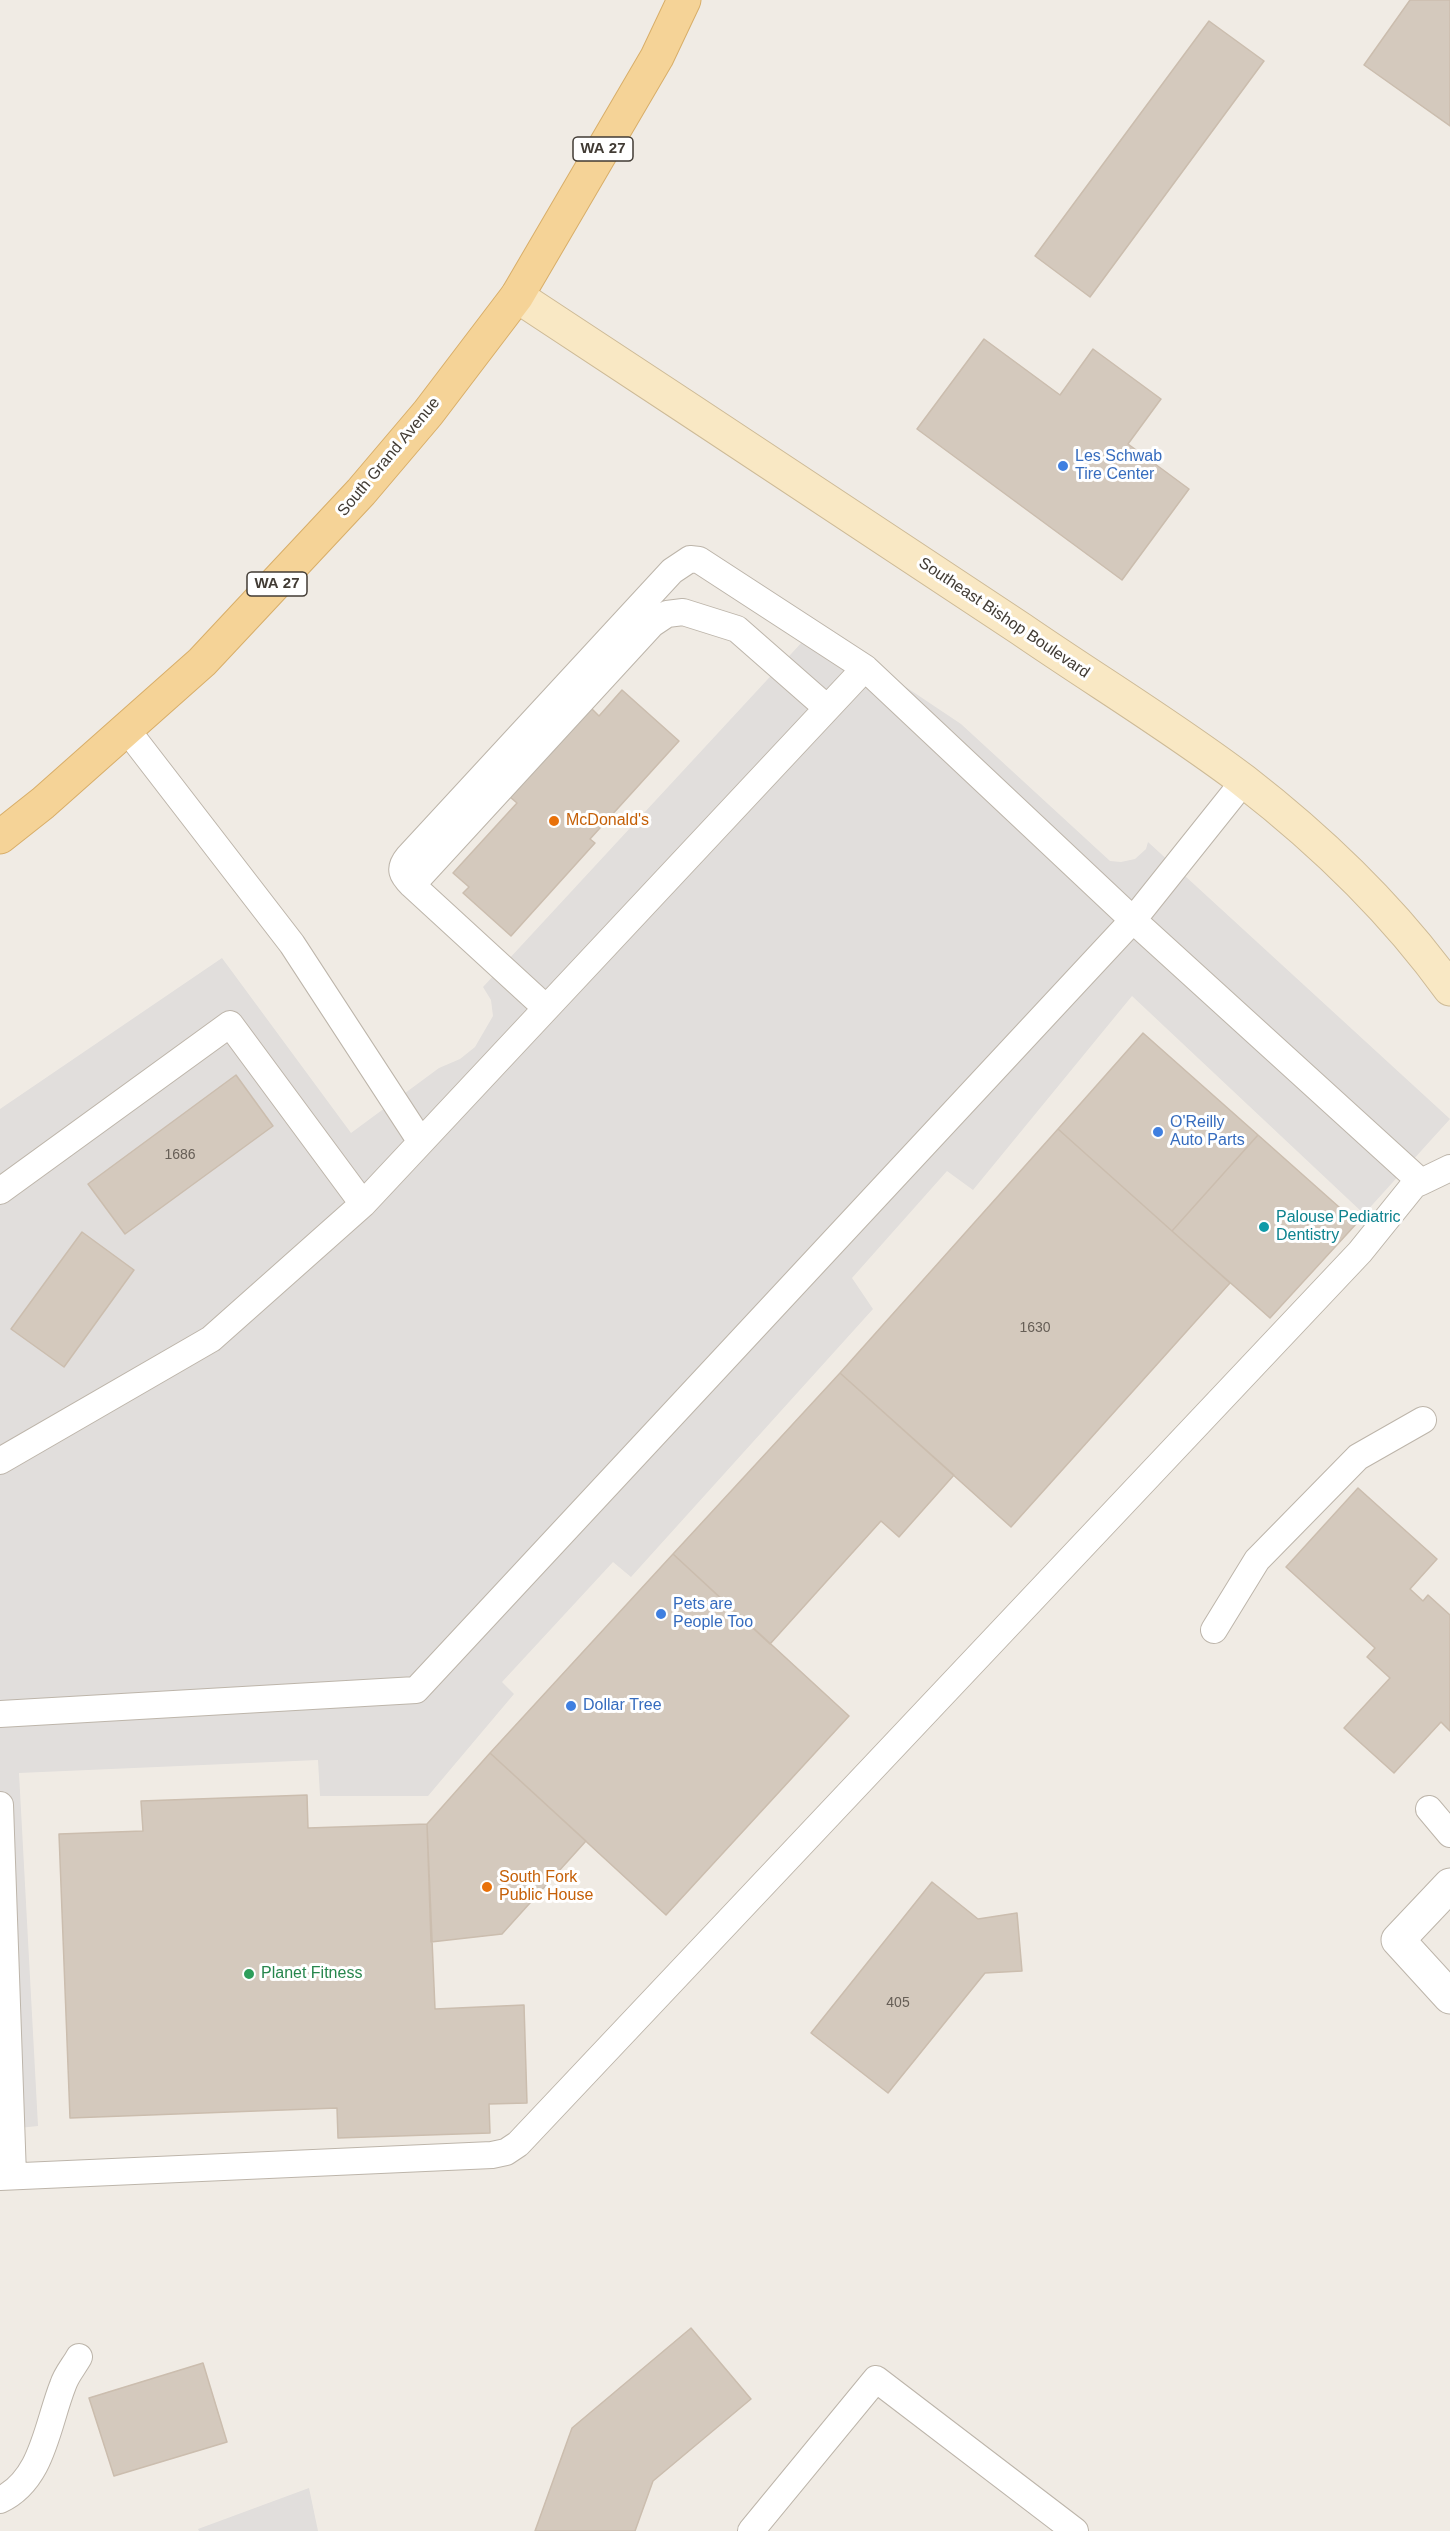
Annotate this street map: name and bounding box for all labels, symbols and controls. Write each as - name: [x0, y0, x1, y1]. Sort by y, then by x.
- road number: WA 27: [573, 137, 633, 161]
- street label: South Grand Avenue: [334, 394, 444, 520]
- place label: Les Schwab Tire Center: [1075, 447, 1162, 485]
- marker: Les Schwab Tire Center: [1056, 459, 1070, 473]
- street label: Southeast Bishop Boulevard: [915, 554, 1093, 682]
- road number: WA 27: [247, 572, 307, 596]
- place label: McDonald's: [566, 811, 649, 831]
- marker: McDonald's: [547, 814, 561, 828]
- place label: O'Reilly Auto Parts: [1170, 1113, 1245, 1151]
- marker: O'Reilly Auto Parts: [1151, 1125, 1165, 1139]
- house number: 1686: [164, 1147, 196, 1163]
- place label: Palouse Pediatric Dentistry: [1276, 1208, 1401, 1246]
- marker: Palouse Pediatric Dentistry: [1257, 1220, 1271, 1234]
- house number: 1630: [1019, 1320, 1051, 1336]
- place label: Pets are People Too: [673, 1595, 753, 1633]
- marker: Pets are People Too: [654, 1607, 668, 1621]
- place label: Dollar Tree: [583, 1696, 662, 1716]
- marker: Dollar Tree: [564, 1699, 578, 1713]
- place label: South Fork Public House: [499, 1868, 593, 1906]
- marker: South Fork Public House: [480, 1880, 494, 1894]
- place label: Planet Fitness: [261, 1964, 362, 1984]
- marker: Planet Fitness: [242, 1967, 256, 1981]
- house number: 405: [886, 1995, 910, 2011]

